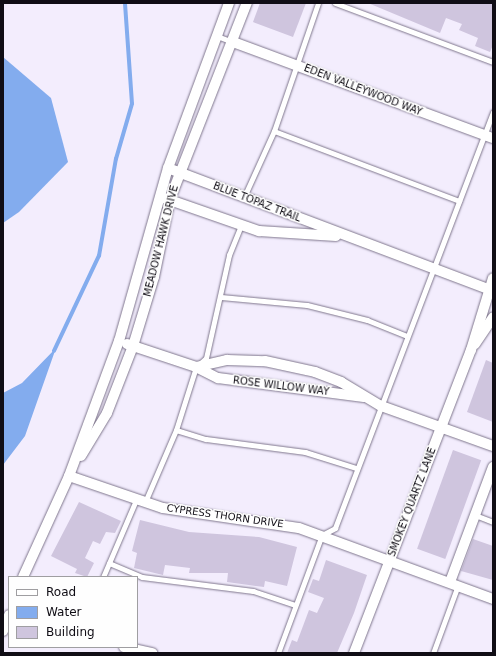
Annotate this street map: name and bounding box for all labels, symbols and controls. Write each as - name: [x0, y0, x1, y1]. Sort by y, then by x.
- street label: EDEN VALLEYWOOD WAY: [302, 62, 424, 118]
- street label: BLUE TOPAZ TRAIL: [211, 180, 303, 224]
- street label: MEADOW HAWK DRIVE: [141, 184, 181, 298]
- street label: ROSE WILLOW WAY: [232, 374, 330, 398]
- street label: SMOKEY QUARTZ LANE: [386, 446, 438, 558]
- street label: CYPRESS THORN DRIVE: [166, 502, 284, 530]
- legend: [8, 576, 138, 648]
- text: Road: [46, 585, 76, 599]
- text: Water: [46, 605, 81, 619]
- text: Building: [46, 625, 95, 639]

